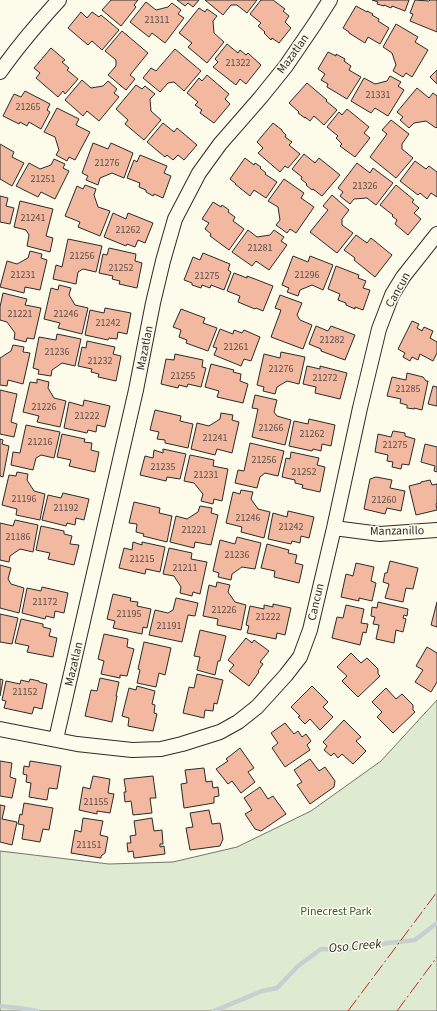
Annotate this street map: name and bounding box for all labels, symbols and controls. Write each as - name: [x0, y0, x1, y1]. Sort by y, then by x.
- house number: 21311: [145, 13, 169, 27]
- street label: Mazatlan: [273, 31, 313, 77]
- house number: 21322: [226, 56, 250, 70]
- house number: 21331: [366, 88, 390, 102]
- house number: 21265: [16, 100, 40, 114]
- house number: 21276: [95, 156, 119, 170]
- house number: 21251: [31, 172, 55, 186]
- house number: 21326: [353, 179, 377, 193]
- house number: 21241: [21, 211, 45, 225]
- house number: 21262: [116, 223, 140, 237]
- house number: 21281: [248, 241, 272, 255]
- house number: 21256: [70, 249, 94, 263]
- house number: 21252: [109, 261, 133, 275]
- house number: 21231: [11, 268, 35, 282]
- house number: 21296: [295, 268, 319, 282]
- house number: 21275: [195, 269, 219, 283]
- street label: Cancun: [381, 269, 415, 311]
- house number: 21221: [8, 307, 32, 321]
- house number: 21246: [54, 307, 78, 321]
- house number: 21242: [96, 316, 120, 330]
- street label: Mazatlan: [132, 324, 158, 372]
- house number: 21282: [320, 333, 344, 347]
- house number: 21261: [224, 340, 248, 354]
- house number: 21236: [45, 345, 69, 359]
- house number: 21232: [88, 354, 112, 368]
- house number: 21276: [269, 362, 293, 376]
- house number: 21255: [171, 369, 195, 383]
- house number: 21272: [313, 371, 337, 385]
- house number: 21285: [396, 382, 420, 396]
- house number: 21226: [32, 400, 56, 414]
- house number: 21222: [75, 409, 99, 423]
- house number: 21266: [259, 421, 283, 435]
- house number: 21262: [300, 427, 324, 441]
- house number: 21241: [203, 431, 227, 445]
- house number: 21216: [28, 435, 52, 449]
- house number: 21275: [383, 438, 407, 452]
- house number: 21256: [252, 453, 276, 467]
- house number: 21235: [151, 460, 175, 474]
- house number: 21252: [292, 465, 316, 479]
- house number: 21231: [194, 468, 218, 482]
- house number: 21196: [12, 492, 36, 506]
- house number: 21260: [372, 493, 396, 507]
- house number: 21192: [54, 501, 78, 515]
- house number: 21246: [236, 511, 260, 525]
- house number: 21242: [279, 520, 303, 534]
- street label: Manzanillo: [370, 522, 424, 540]
- house number: 21221: [182, 523, 206, 537]
- house number: 21186: [6, 530, 30, 544]
- house number: 21236: [225, 548, 249, 562]
- house number: 21215: [130, 552, 154, 566]
- house number: 21211: [173, 561, 197, 575]
- street label: Cancun: [303, 582, 329, 622]
- house number: 21172: [33, 595, 57, 609]
- house number: 21226: [212, 603, 236, 617]
- house number: 21195: [117, 607, 141, 621]
- house number: 21222: [256, 610, 280, 624]
- house number: 21191: [157, 619, 181, 633]
- street label: Mazatlan: [61, 640, 87, 688]
- house number: 21152: [13, 685, 37, 699]
- house number: 21155: [84, 795, 108, 809]
- house number: 21151: [77, 838, 101, 852]
- park label: Pinecrest Park: [300, 903, 372, 920]
- water label: Oso Creek: [328, 935, 383, 957]

